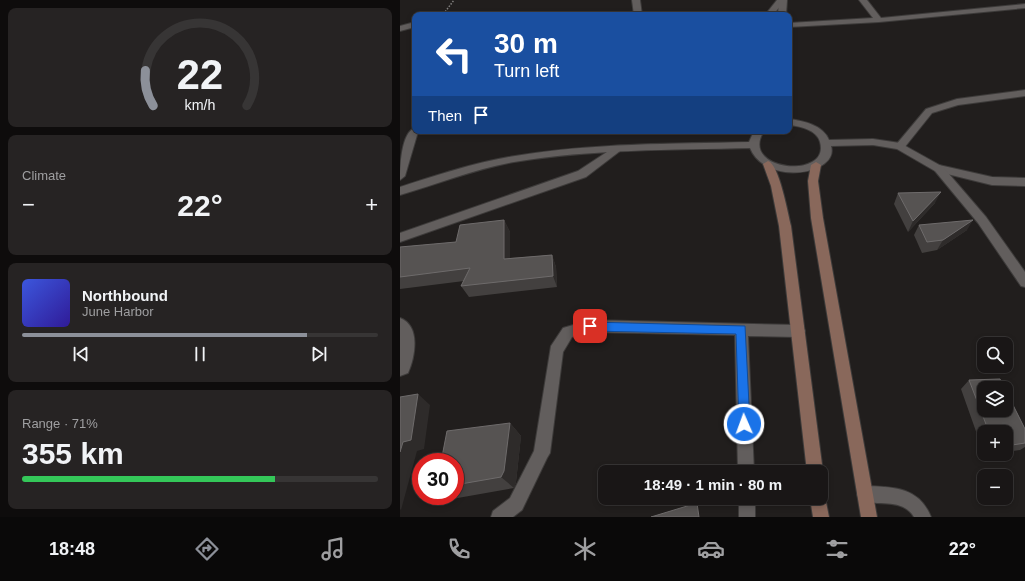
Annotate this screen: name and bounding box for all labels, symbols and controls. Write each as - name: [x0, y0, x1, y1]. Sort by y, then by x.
- icon: left: [428, 28, 480, 80]
- text: 30 m: [494, 28, 558, 59]
- text: 22: [177, 50, 223, 97]
- text: Turn left: [494, 61, 559, 81]
- text: km/h: [185, 96, 216, 112]
- icon: arrive: [470, 104, 492, 126]
- text: Then: [428, 107, 462, 124]
- text: Climate: [22, 168, 66, 183]
- text: 22°: [177, 189, 223, 222]
- text: −: [22, 192, 35, 217]
- text: +: [365, 192, 378, 217]
- text: Northbound: [82, 287, 168, 304]
- text: June Harbor: [82, 304, 154, 319]
- pin: [573, 309, 607, 343]
- icon: arrive: [579, 315, 601, 337]
- map controls: [977, 337, 1013, 505]
- button: search: [977, 337, 1013, 373]
- icon: previous: [70, 343, 92, 365]
- icon: pause: [189, 343, 211, 365]
- icon: next: [308, 343, 330, 365]
- button: layers: [977, 381, 1013, 417]
- position arrow: [723, 403, 765, 445]
- text: Range · 71%: [22, 416, 98, 431]
- button: +: [977, 425, 1013, 461]
- text: 355 km: [22, 437, 124, 470]
- speed limit sign: 30: [412, 453, 464, 505]
- button: −: [977, 469, 1013, 505]
- text: 18:49 · 1 min · 80 m: [644, 476, 782, 493]
- icon: directions: [193, 535, 221, 563]
- icon: music: [319, 535, 347, 563]
- icon: phone: [445, 535, 473, 563]
- icon: climate: [571, 535, 599, 563]
- icon: car: [697, 535, 725, 563]
- icon: filters: [823, 535, 851, 563]
- text: 18:48: [49, 539, 95, 559]
- text: 22°: [949, 539, 976, 559]

